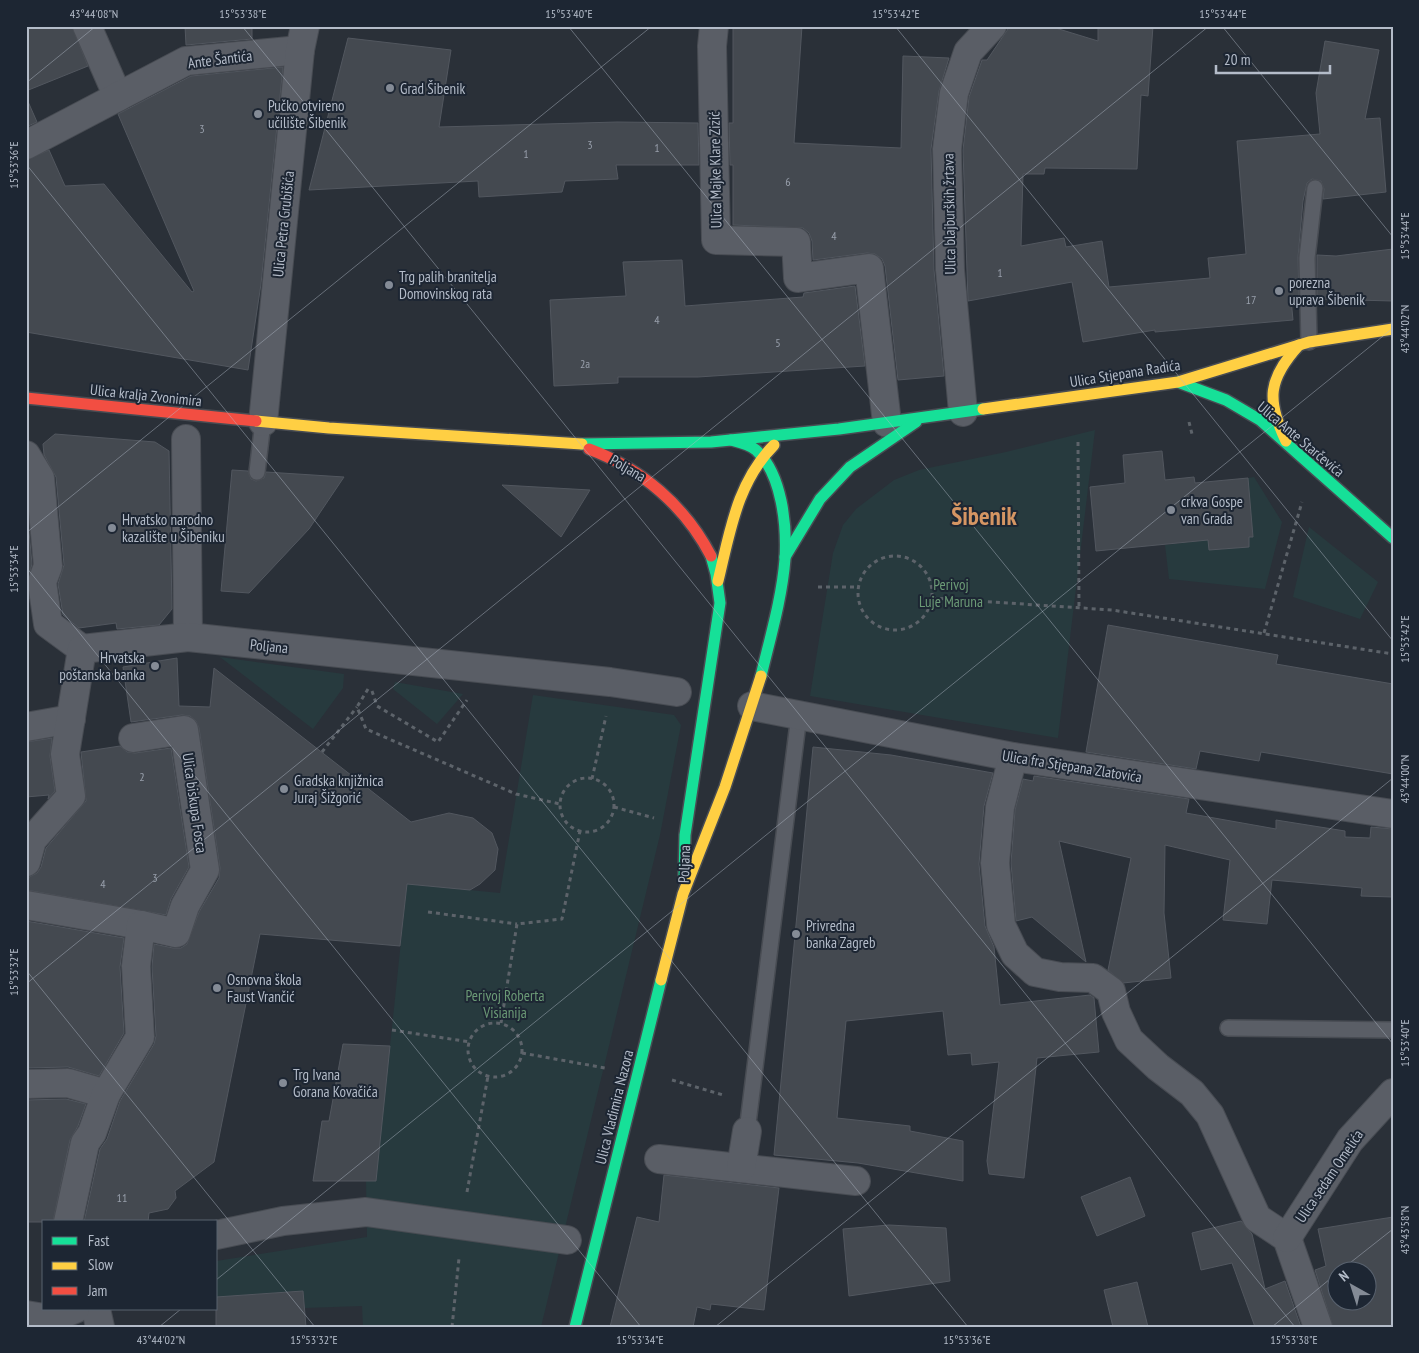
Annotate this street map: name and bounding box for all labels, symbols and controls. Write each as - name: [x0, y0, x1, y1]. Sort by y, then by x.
- text: 43°44'08"N: [70, 6, 118, 21]
- text: 15°53'38"E: [219, 6, 267, 21]
- text: 15°53'40"E: [545, 6, 593, 21]
- text: 15°53'42"E: [872, 6, 920, 21]
- text: 15°53'44"E: [1199, 6, 1247, 21]
- scale bar: [1216, 42, 1330, 74]
- street label: Ante Šantića: [187, 46, 253, 72]
- text: 20 m: [1224, 50, 1250, 69]
- place label: Grad Šibenik: [400, 79, 465, 98]
- marker: Grad Šibenik: [384, 82, 396, 94]
- place label: Pučko otvireno učilište Šibenik: [268, 96, 347, 132]
- marker: Pučko otvireno učilište Šibenik: [252, 108, 264, 120]
- street label: Ulica Majke Klare Zizić: [704, 111, 726, 229]
- house number: 3: [199, 121, 205, 136]
- house number: 3: [587, 137, 593, 152]
- house number: 1: [654, 140, 660, 155]
- text: 15°53'36"E: [6, 141, 21, 189]
- house number: 1: [523, 146, 529, 161]
- street label: Ulica blajburških žrtava: [938, 153, 960, 275]
- street label: Ulica Petra Grubišića: [268, 170, 298, 278]
- house number: 6: [785, 174, 791, 189]
- text: 15°53'44"E: [1397, 212, 1412, 260]
- house number: 4: [831, 228, 837, 243]
- house number: 1: [997, 265, 1003, 280]
- place label: Trg palih branitelja Domovinskog rata: [399, 267, 497, 303]
- place label: porezna uprava Šibenik: [1289, 273, 1365, 309]
- marker: Trg palih branitelja Domovinskog rata: [383, 279, 395, 291]
- marker: porezna uprava Šibenik: [1273, 285, 1285, 297]
- house number: 17: [1246, 292, 1256, 307]
- text: 43°44'02"N: [1397, 305, 1412, 353]
- house number: 4: [654, 312, 660, 327]
- house number: 5: [775, 335, 781, 350]
- street label: Ulica Stjepana Radića: [1068, 355, 1182, 391]
- house number: 2a: [580, 356, 590, 371]
- street label: Ulica kralja Zvonimira: [89, 380, 203, 410]
- street label: Ulica Ante Starčevića: [1254, 397, 1348, 481]
- street label: Poljana: [607, 450, 649, 486]
- place label: crkva Gospe van Grada: [1181, 492, 1243, 528]
- district label: Šibenik: [951, 500, 1017, 532]
- marker: crkva Gospe van Grada: [1165, 504, 1177, 516]
- place label: Hrvatsko narodno kazalište u Šibeniku: [122, 510, 225, 546]
- marker: Hrvatsko narodno kazalište u Šibeniku: [106, 522, 118, 534]
- text: 15°53'34"E: [6, 545, 21, 593]
- park label: Perivoj Luje Maruna: [919, 575, 983, 611]
- text: 15°53'42"E: [1397, 615, 1412, 663]
- street label: Poljana: [249, 635, 289, 657]
- place label: Hrvatska poštanska banka: [59, 648, 145, 684]
- marker: Hrvatska poštanska banka: [149, 660, 161, 672]
- street label: Ulica fra Stjepana Zlatovića: [1001, 746, 1143, 786]
- street label: Ulica biskupa Fosca: [179, 752, 211, 854]
- text: 43°44'00"N: [1397, 755, 1412, 803]
- house number: 2: [139, 769, 145, 784]
- place label: Gradska knjižnica Juraj Šižgorić: [293, 771, 384, 807]
- marker: Gradska knjižnica Juraj Šižgorić: [278, 783, 290, 795]
- street label: Poljana: [674, 845, 694, 883]
- house number: 3: [152, 870, 158, 885]
- house number: 4: [100, 876, 106, 891]
- place label: Privredna banka Zagreb: [806, 916, 876, 952]
- marker: Privredna banka Zagreb: [790, 928, 802, 940]
- text: 15°53'32"E: [6, 948, 21, 996]
- place label: Osnovna škola Faust Vrančić: [227, 970, 302, 1006]
- marker: Osnovna škola Faust Vrančić: [211, 982, 223, 994]
- park label: Perivoj Roberta Visianija: [466, 986, 545, 1022]
- text: 15°53'40"E: [1397, 1019, 1412, 1067]
- street label: Ulica Vladimira Nazora: [591, 1048, 637, 1166]
- place label: Trg Ivana Gorana Kovačića: [293, 1065, 378, 1101]
- marker: Trg Ivana Gorana Kovačića: [277, 1077, 289, 1089]
- street label: Ulica sedam Omelića: [1291, 1126, 1367, 1226]
- house number: 11: [117, 1190, 127, 1205]
- text: 43°43'58"N: [1397, 1206, 1412, 1254]
- legend: [42, 1220, 218, 1310]
- text: Fast: [88, 1231, 109, 1250]
- text: Slow: [88, 1255, 113, 1274]
- north arrow: [1326, 1260, 1376, 1310]
- text: N: [1335, 1267, 1352, 1285]
- text: Jam: [87, 1281, 107, 1300]
- text: 43°44'02"N: [137, 1332, 185, 1347]
- text: 15°53'32"E: [290, 1332, 338, 1347]
- text: 15°53'34"E: [616, 1332, 664, 1347]
- text: 15°53'36"E: [943, 1332, 991, 1347]
- text: 15°53'38"E: [1270, 1332, 1318, 1347]

